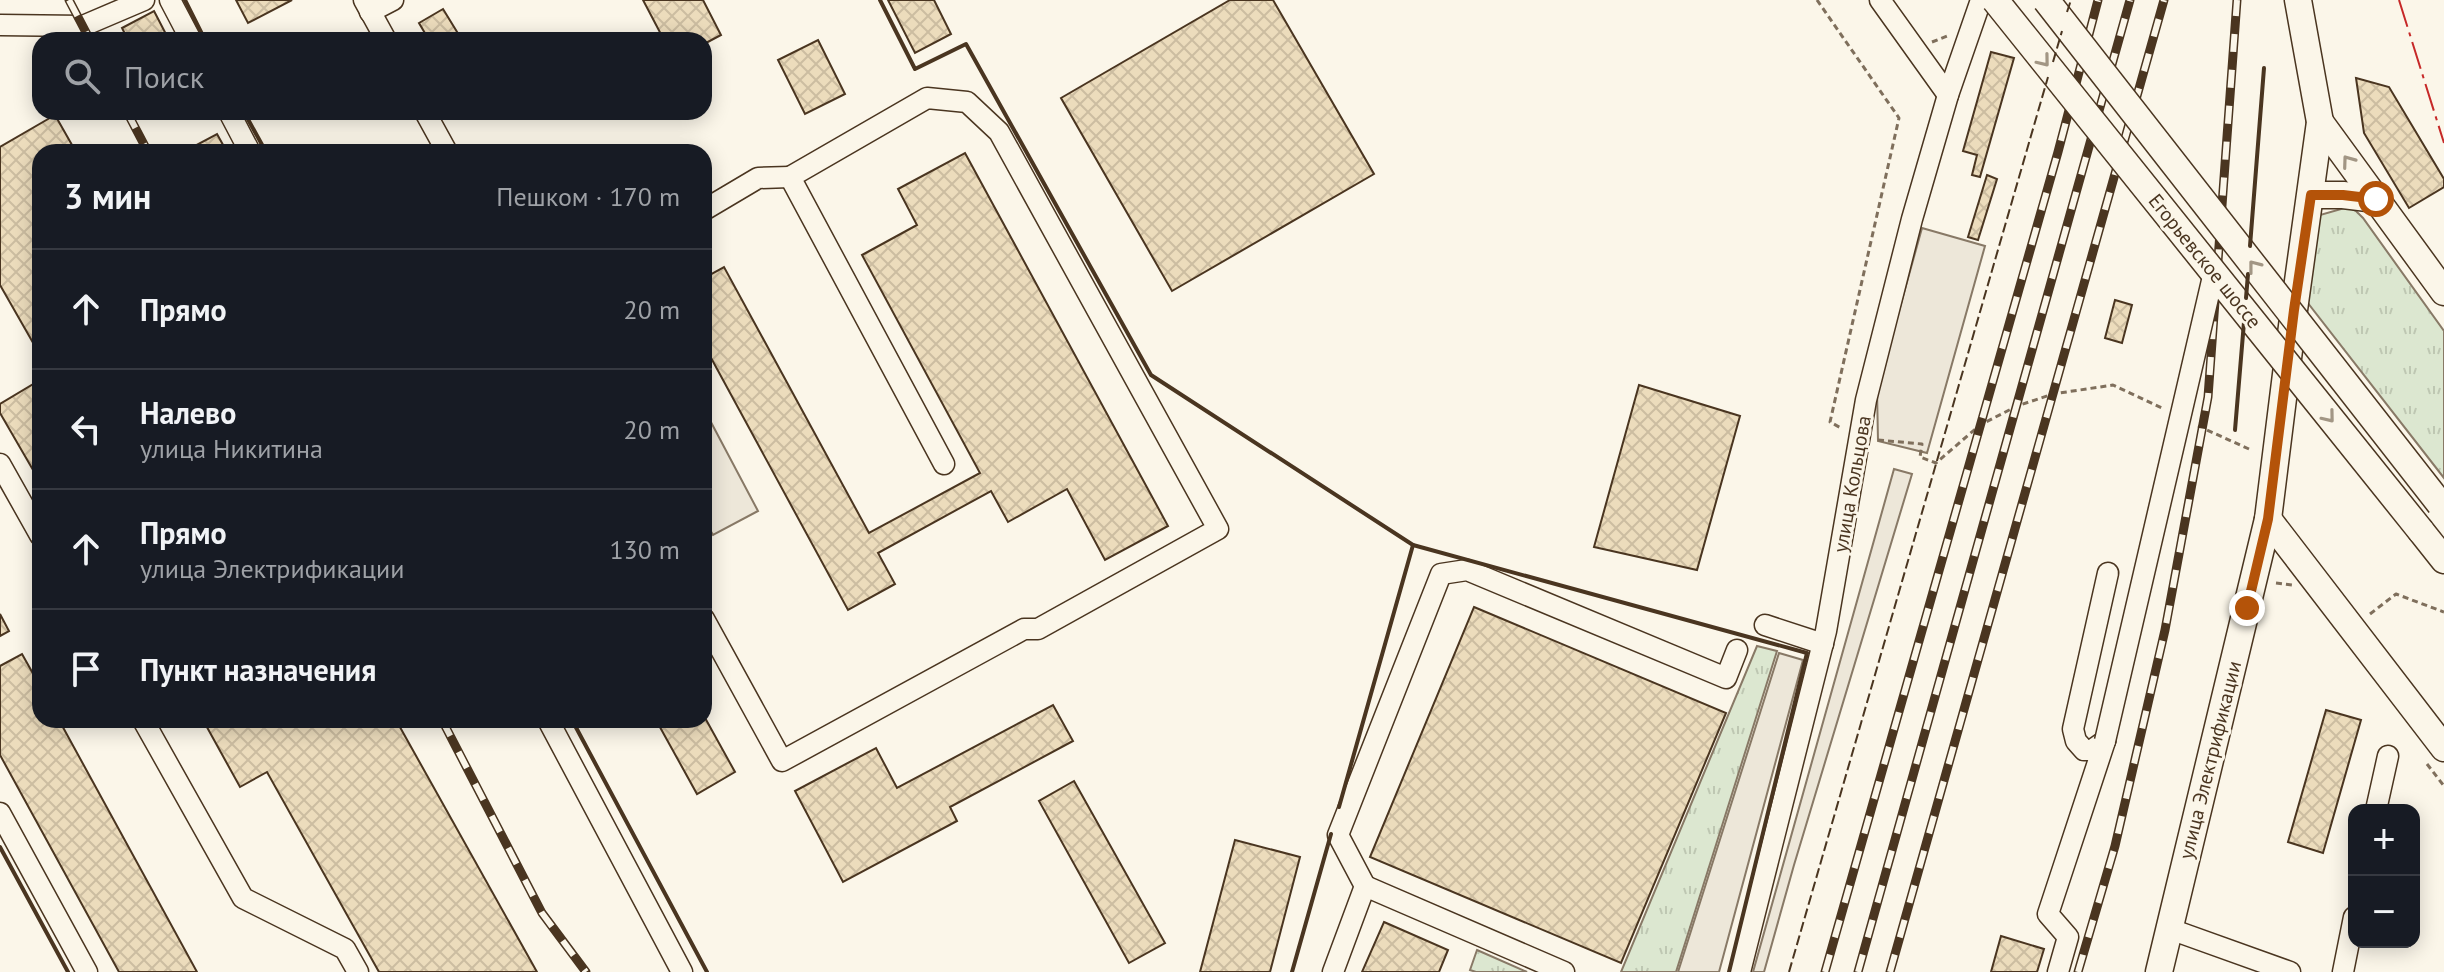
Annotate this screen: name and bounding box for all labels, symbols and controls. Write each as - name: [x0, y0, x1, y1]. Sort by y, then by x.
- search box: [32, 32, 712, 120]
- one-way arrow: [2034, 52, 2049, 66]
- icon: search: [60, 54, 104, 98]
- text: Поиск: [124, 57, 204, 96]
- one-way arrow: [2343, 155, 2358, 169]
- text: 3 мин: [64, 174, 151, 218]
- text: Пешком · 170 m: [496, 180, 680, 213]
- route start: [2358, 181, 2394, 217]
- street label: Егорьевское шоссе: [2143, 188, 2267, 334]
- one-way arrow: [2249, 261, 2264, 275]
- icon: ahead: [64, 287, 108, 331]
- text: Прямо: [140, 290, 227, 329]
- text: 20 m: [624, 293, 680, 326]
- text: Налево: [140, 393, 236, 432]
- icon: left: [64, 407, 108, 451]
- one-way arrow: [2320, 407, 2334, 422]
- text: 20 m: [624, 413, 680, 446]
- street label: улица Кольцова: [1827, 413, 1877, 555]
- text: улица Никитина: [140, 432, 323, 465]
- text: Прямо: [140, 513, 227, 552]
- icon: ahead: [64, 527, 108, 571]
- text: 130 m: [609, 533, 680, 566]
- text: улица Электрификации: [140, 552, 404, 585]
- route end: [2229, 590, 2265, 626]
- icon: arrive: [64, 647, 108, 691]
- text: Пункт назначения: [140, 650, 376, 689]
- street label: улица Электрификации: [2173, 658, 2247, 862]
- map controls: [2348, 804, 2420, 948]
- button: +: [2348, 804, 2420, 876]
- button: −: [2348, 876, 2420, 948]

